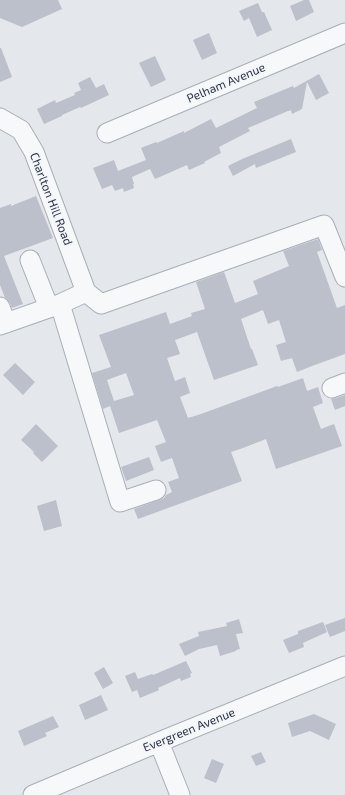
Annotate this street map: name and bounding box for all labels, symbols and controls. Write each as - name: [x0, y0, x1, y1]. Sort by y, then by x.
- street label: Pelham Avenue: [185, 60, 267, 106]
- street label: Charlton Hill Road: [27, 151, 75, 247]
- street label: Evergreen Avenue: [141, 705, 237, 755]

